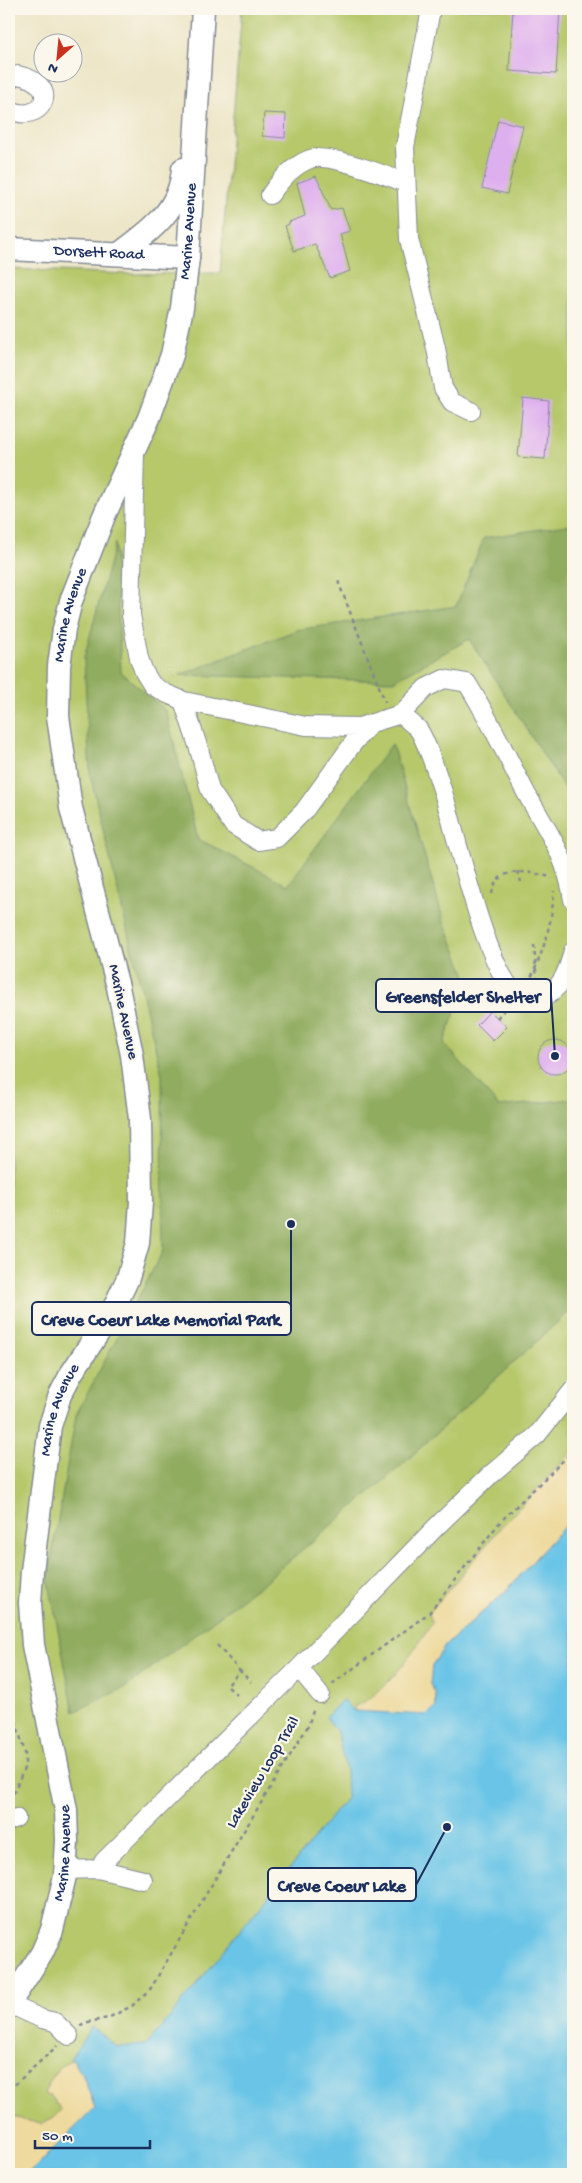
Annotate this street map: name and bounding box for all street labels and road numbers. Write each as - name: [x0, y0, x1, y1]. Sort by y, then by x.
- street label: Marine Avenue: [176, 182, 202, 281]
- street label: Dorsett Road: [52, 242, 146, 265]
- street label: Marine Avenue: [50, 565, 93, 663]
- street label: Marine Avenue: [103, 963, 142, 1062]
- street label: Marine Avenue: [37, 1360, 85, 1457]
- street label: Lakeview Loop Trail: [223, 1714, 305, 1832]
- street label: Marine Avenue: [50, 1802, 77, 1903]

